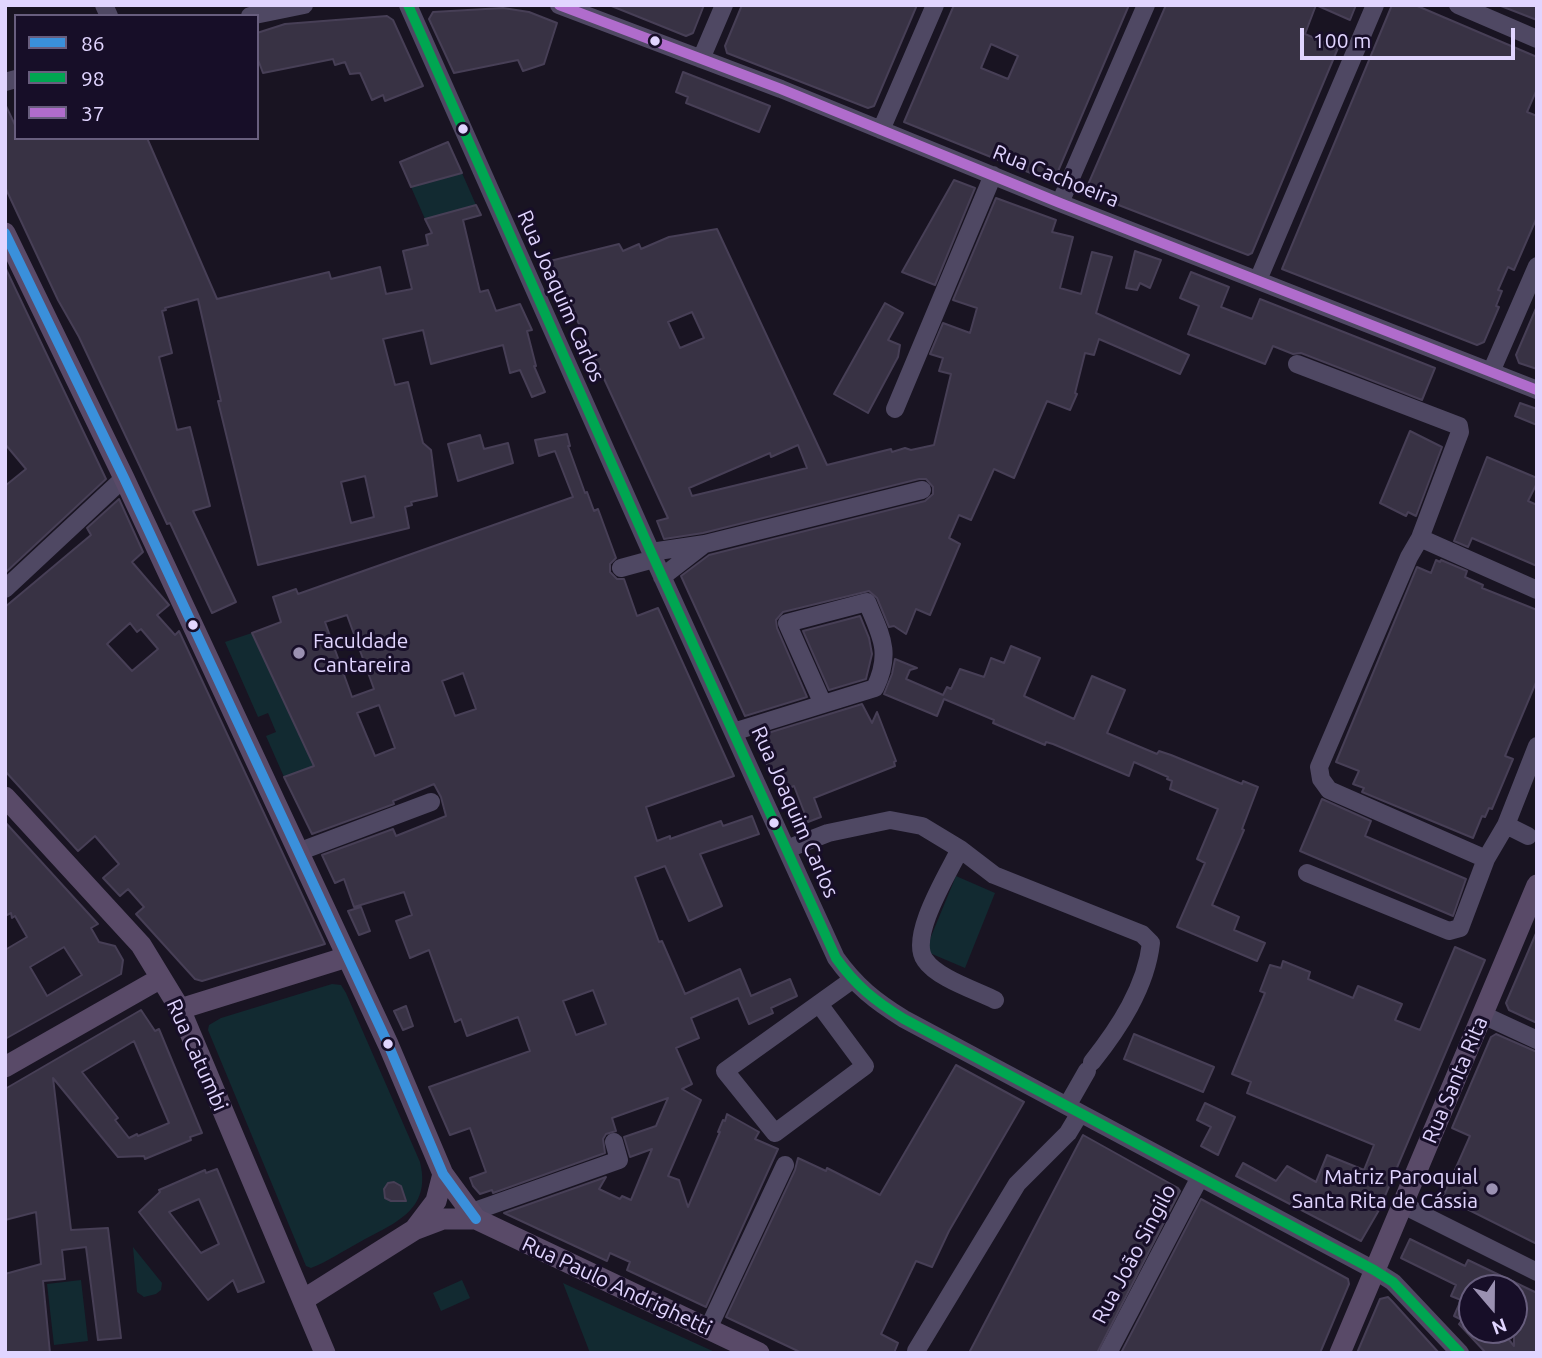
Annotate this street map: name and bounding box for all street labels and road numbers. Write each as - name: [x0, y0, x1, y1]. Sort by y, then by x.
- street label: Rua Cachoeira: [989, 139, 1123, 213]
- street label: Rua Joaquim Carlos: [512, 206, 610, 386]
- street label: Rua Joaquim Carlos: [746, 722, 844, 902]
- street label: Rua Catumbi: [161, 995, 233, 1115]
- street label: Rua Santa Rita: [1417, 1013, 1493, 1147]
- street label: Rua João Singilo: [1087, 1180, 1181, 1328]
- street label: Rua Paulo Andrighetti: [518, 1231, 716, 1341]

